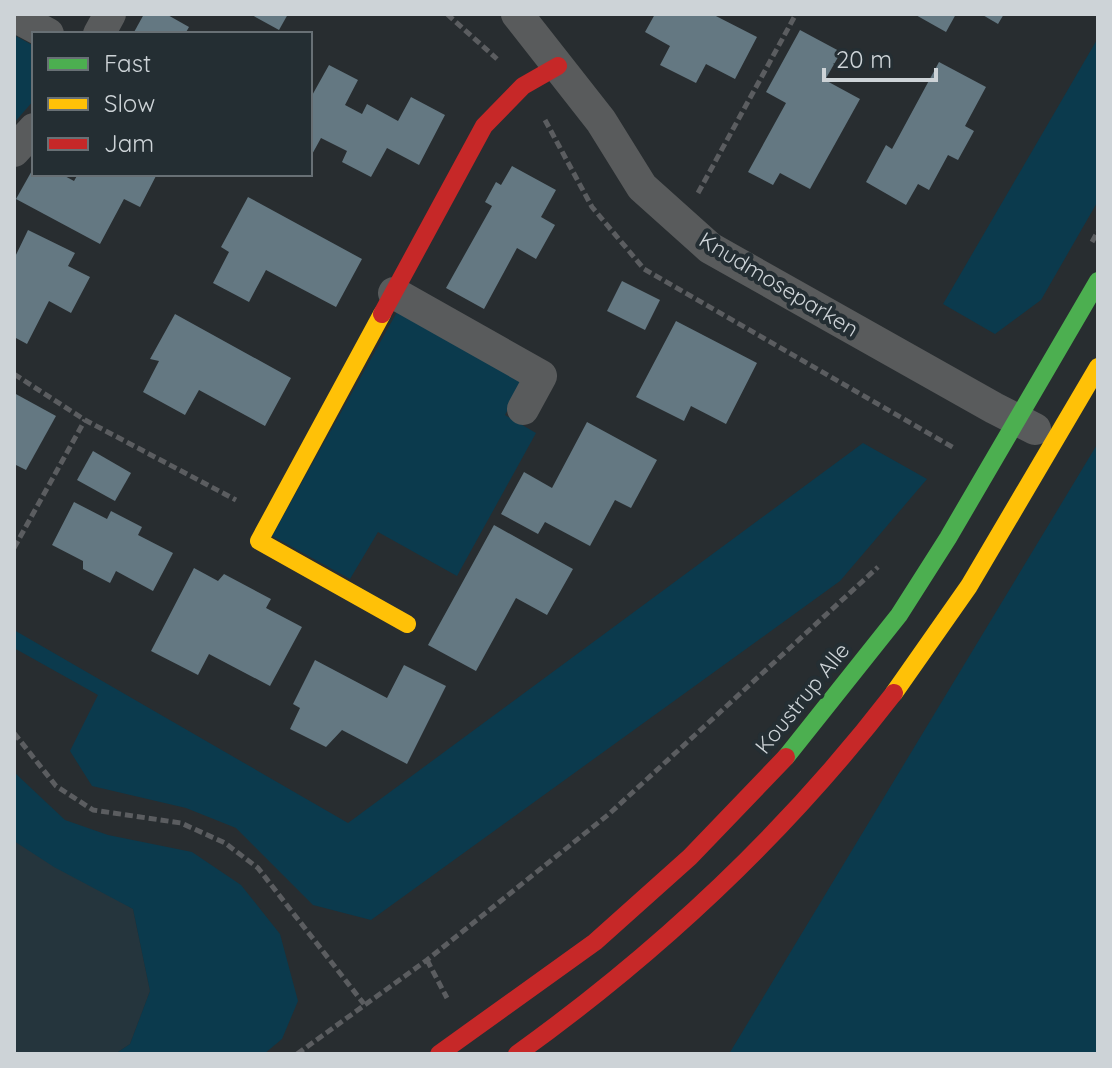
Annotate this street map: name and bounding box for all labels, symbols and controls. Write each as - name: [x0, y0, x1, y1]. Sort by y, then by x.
- legend: [32, 32, 312, 176]
- scale bar: [824, 32, 936, 82]
- text: 20 m: [836, 44, 892, 74]
- text: Fast: [104, 48, 151, 78]
- text: Slow: [104, 88, 155, 118]
- text: Jam: [104, 128, 154, 158]
- street label: Knudmoseparken: [694, 225, 864, 343]
- street label: Koustrup Alle: [749, 637, 855, 759]

